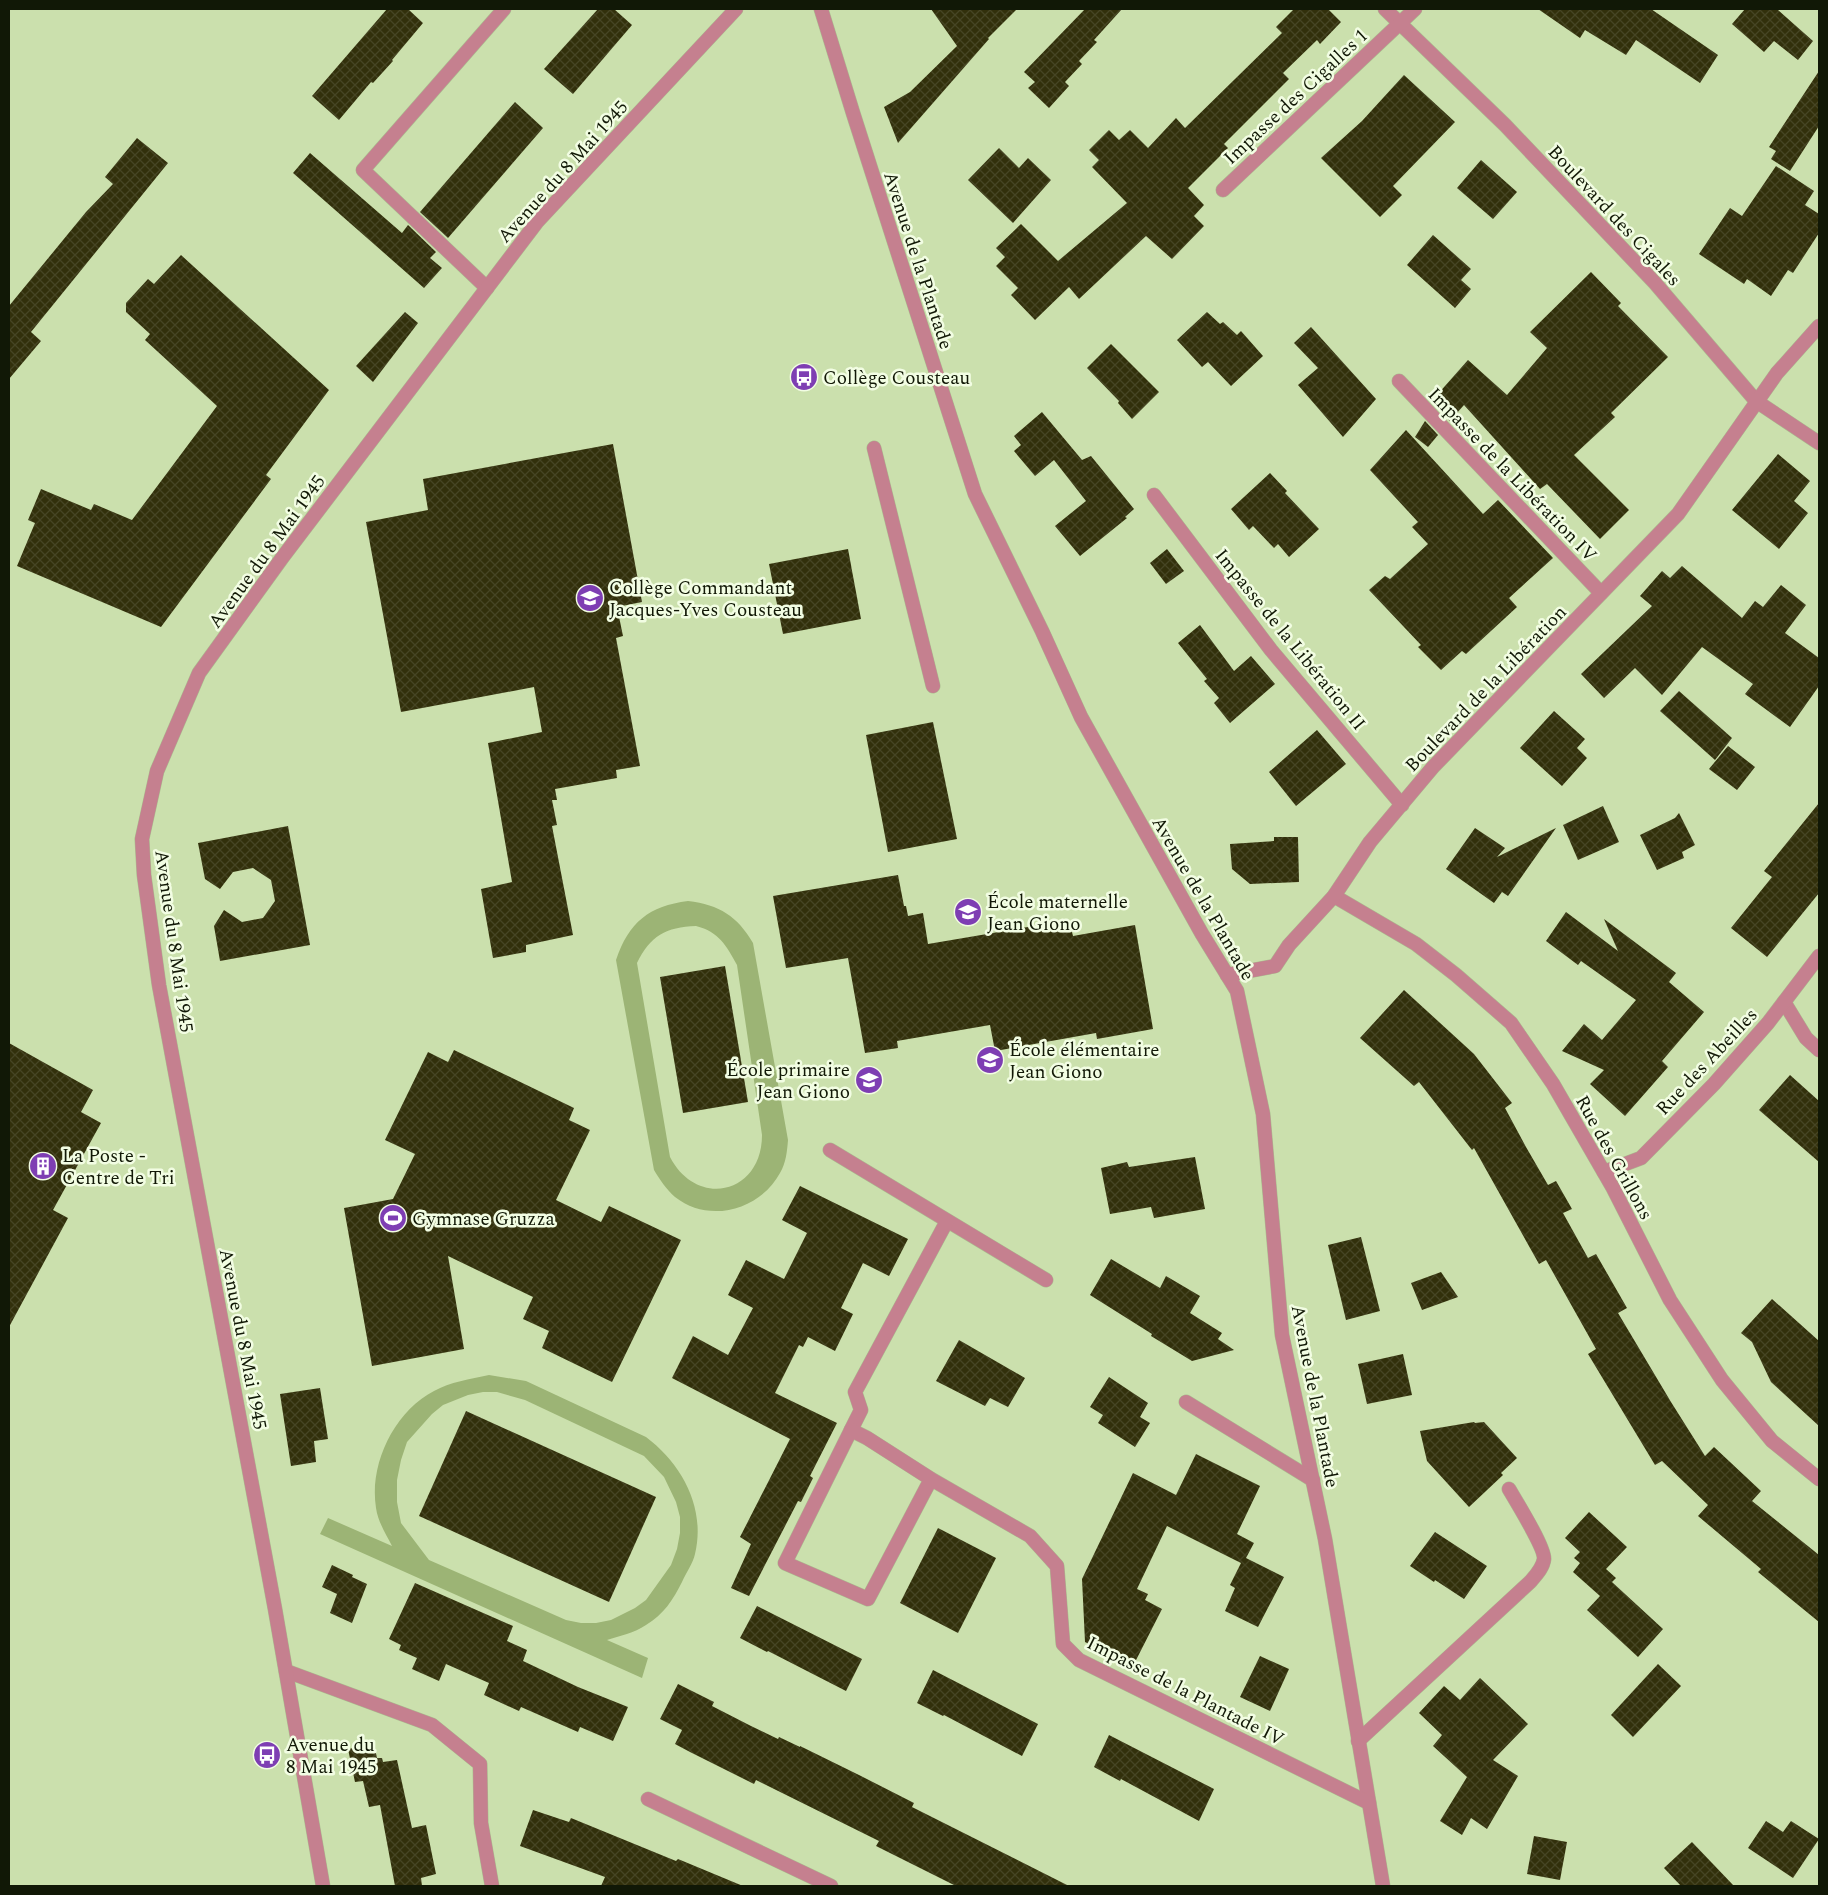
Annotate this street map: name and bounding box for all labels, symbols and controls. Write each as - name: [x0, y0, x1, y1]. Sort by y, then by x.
- street label: Impasse des Cigalles 1: [1217, 22, 1375, 172]
- street label: Avenue du 8 Mai 1945: [491, 94, 635, 250]
- street label: Boulevard des Cigales: [1540, 139, 1687, 293]
- street label: Avenue de la Plantade: [875, 168, 960, 353]
- bus stop icon: Collège Cousteau: [789, 362, 819, 392]
- place label: Collège Cousteau: [823, 364, 971, 393]
- street label: Impasse de la Libération IV: [1420, 381, 1603, 569]
- street label: Avenue du 8 Mai 1945: [201, 469, 333, 635]
- street label: Impasse de la Libération II: [1207, 543, 1372, 737]
- place label: Collège Commandant Jacques-Yves Cousteau: [609, 574, 802, 625]
- school or university icon: Collège Commandant Jacques-Yves Cousteau: [575, 583, 605, 613]
- street label: Boulevard de la Libération: [1398, 599, 1574, 779]
- street label: Avenue de la Plantade: [1144, 811, 1262, 986]
- street label: Avenue du 8 Mai 1945: [146, 848, 201, 1034]
- place label: École maternelle Jean Giono: [987, 888, 1128, 939]
- school or university icon: École maternelle Jean Giono: [953, 897, 983, 927]
- street label: Rue des Abeilles: [1649, 1002, 1765, 1122]
- place label: École élémentaire Jean Giono: [1009, 1036, 1160, 1087]
- school or university icon: École élémentaire Jean Giono: [975, 1045, 1005, 1075]
- place label: École primaire Jean Giono: [726, 1056, 850, 1107]
- school or university icon: École primaire Jean Giono: [854, 1065, 884, 1095]
- street label: Rue des Grillons: [1567, 1090, 1660, 1225]
- place label: La Poste - Centre de Tri: [62, 1142, 175, 1193]
- building icon: La Poste - Centre de Tri: [28, 1151, 58, 1181]
- sports icon: Gymnase Gruzza: [378, 1203, 408, 1233]
- place label: Gymnase Gruzza: [412, 1205, 556, 1234]
- street label: Avenue du 8 Mai 1945: [211, 1246, 274, 1432]
- street label: Avenue de la Plantade: [1283, 1302, 1346, 1490]
- street label: Impasse de la Plantade IV: [1081, 1629, 1289, 1754]
- place label: Avenue du 8 Mai 1945: [286, 1731, 376, 1782]
- bus stop icon: Avenue du 8 Mai 1945: [252, 1740, 282, 1770]

